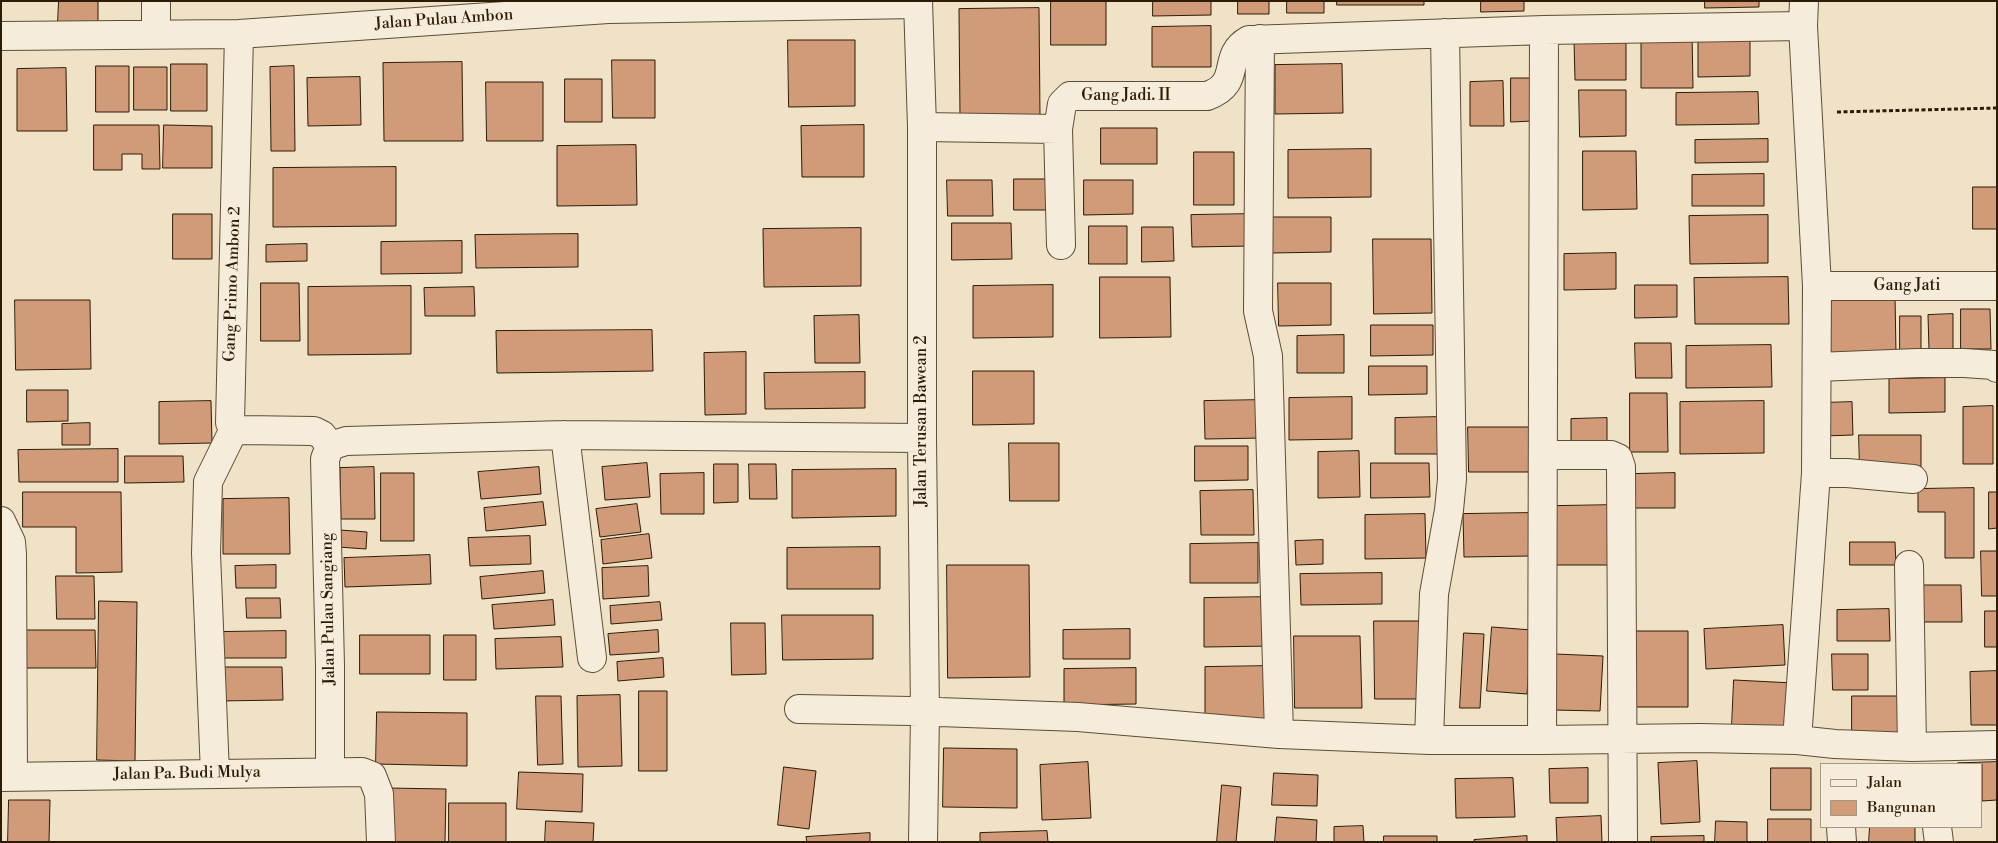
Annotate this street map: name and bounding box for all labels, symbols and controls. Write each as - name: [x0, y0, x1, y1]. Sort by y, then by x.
- street label: Jalan Pulau Ambon: [374, 6, 514, 34]
- street label: Gang Jadi. II: [1081, 86, 1171, 106]
- street label: Gang Primo Ambon 2: [221, 206, 245, 362]
- street label: Gang Jati: [1874, 276, 1940, 296]
- street label: Jalan Terusan Bawean 2: [912, 335, 932, 507]
- street label: Jalan Pulau Sangiang: [318, 533, 340, 685]
- street label: Jalan Pa. Budi Mulya: [113, 763, 261, 785]
- legend: [1820, 763, 1983, 828]
- text: Jalan: [1867, 773, 1902, 792]
- text: Bangunan: [1867, 798, 1936, 817]

